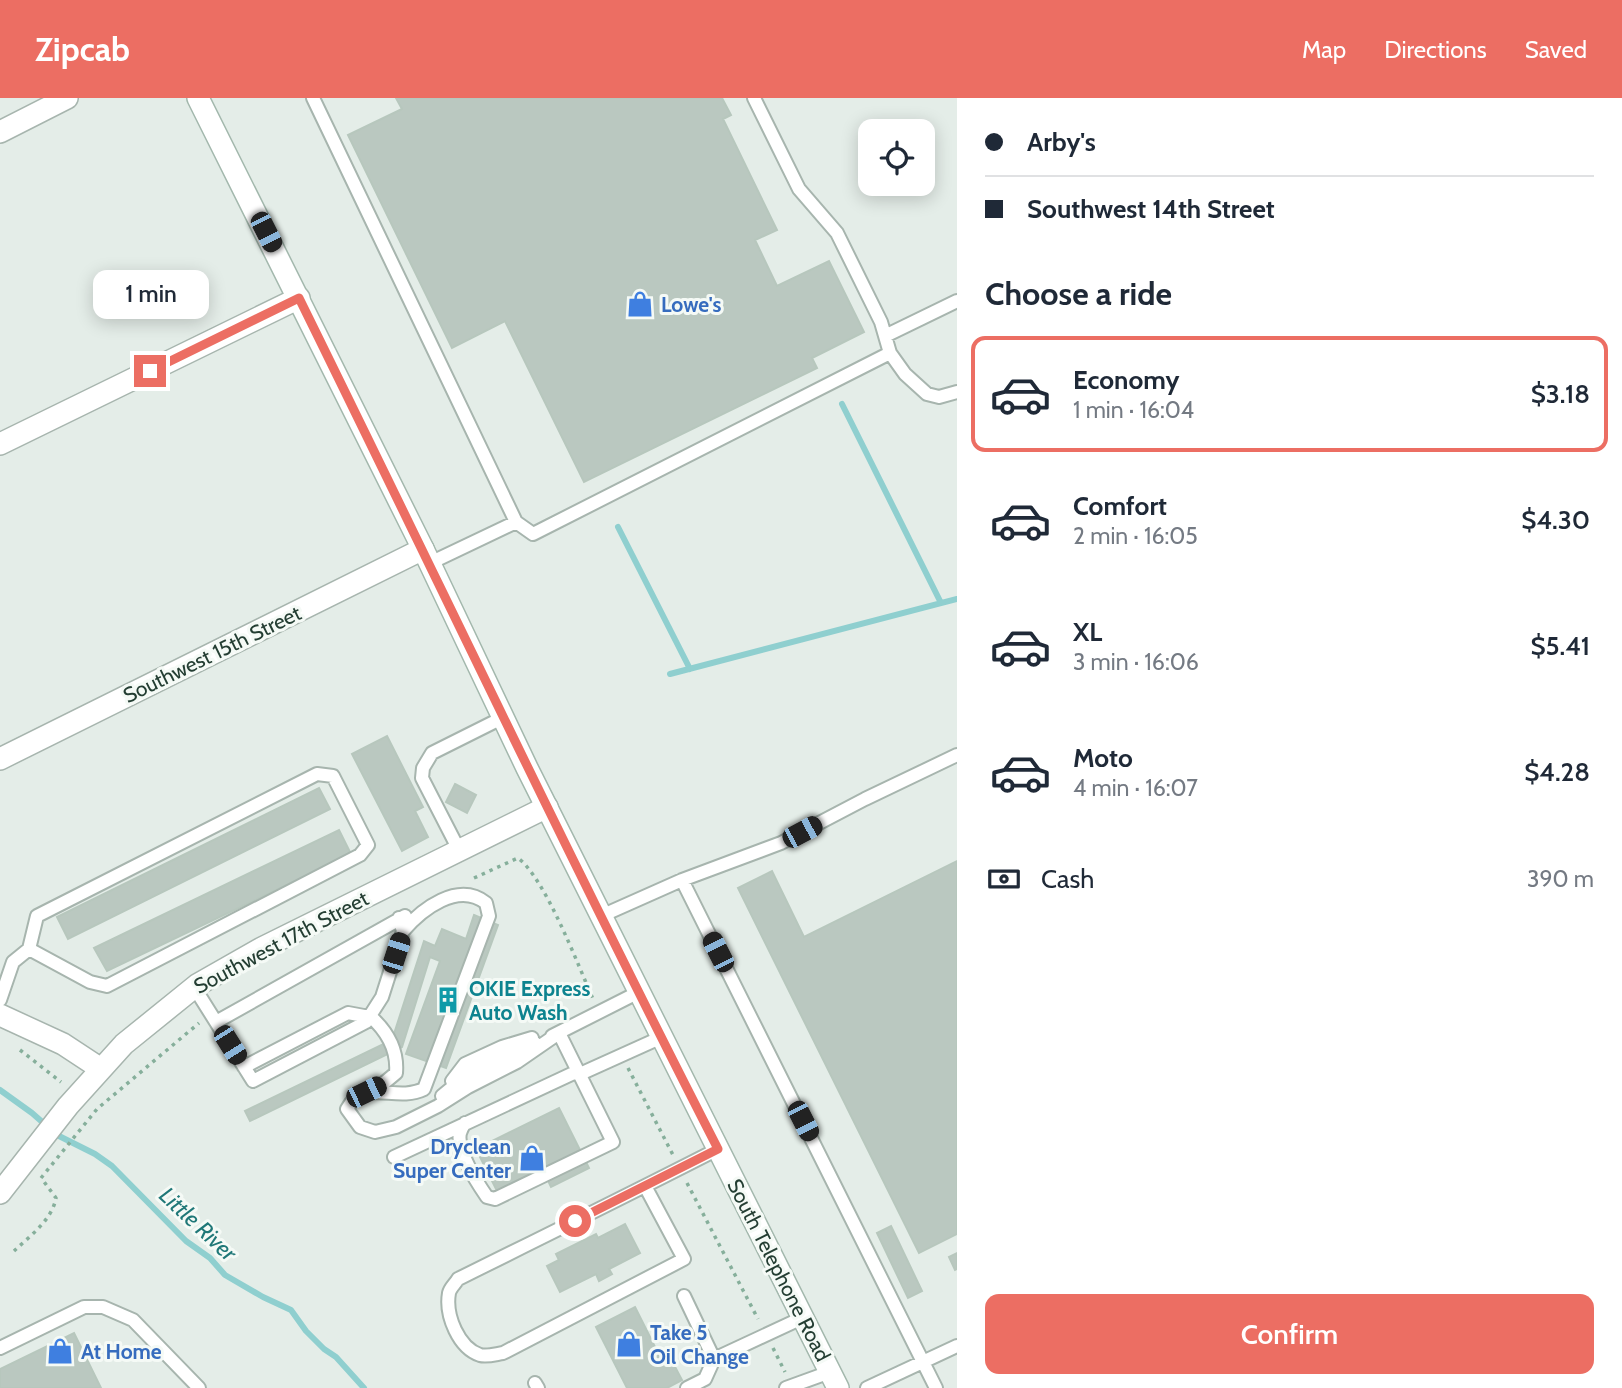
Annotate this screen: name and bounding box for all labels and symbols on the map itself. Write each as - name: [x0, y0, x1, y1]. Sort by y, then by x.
- car: [248, 209, 285, 255]
- callout: 1 min: [92, 270, 208, 318]
- shop icon: Lowe's: [625, 289, 655, 319]
- place label: Lowe's: [661, 292, 721, 317]
- route end: [134, 355, 166, 387]
- street label: Southwest 15th Street: [119, 600, 305, 708]
- car: [779, 813, 826, 851]
- street label: Southwest 17th Street: [189, 885, 373, 999]
- car: [700, 929, 737, 975]
- car: [380, 930, 413, 976]
- place label: OKIE Express Auto Wash: [469, 976, 590, 1025]
- building icon: OKIE Express Auto Wash: [433, 985, 463, 1015]
- car: [210, 1022, 251, 1068]
- car: [343, 1073, 390, 1111]
- car: [785, 1098, 822, 1144]
- place label: Dryclean Super Center: [393, 1134, 511, 1183]
- shop icon: Dryclean Super Center: [517, 1143, 547, 1173]
- street label: South Telephone Road: [722, 1175, 836, 1365]
- water label: Little River: [154, 1181, 243, 1267]
- route start: [559, 1205, 591, 1237]
- place label: Take 5 Oil Change: [650, 1320, 749, 1369]
- shop icon: Take 5 Oil Change: [614, 1329, 644, 1359]
- shop icon: At Home: [45, 1336, 75, 1366]
- place label: At Home: [81, 1339, 162, 1364]

